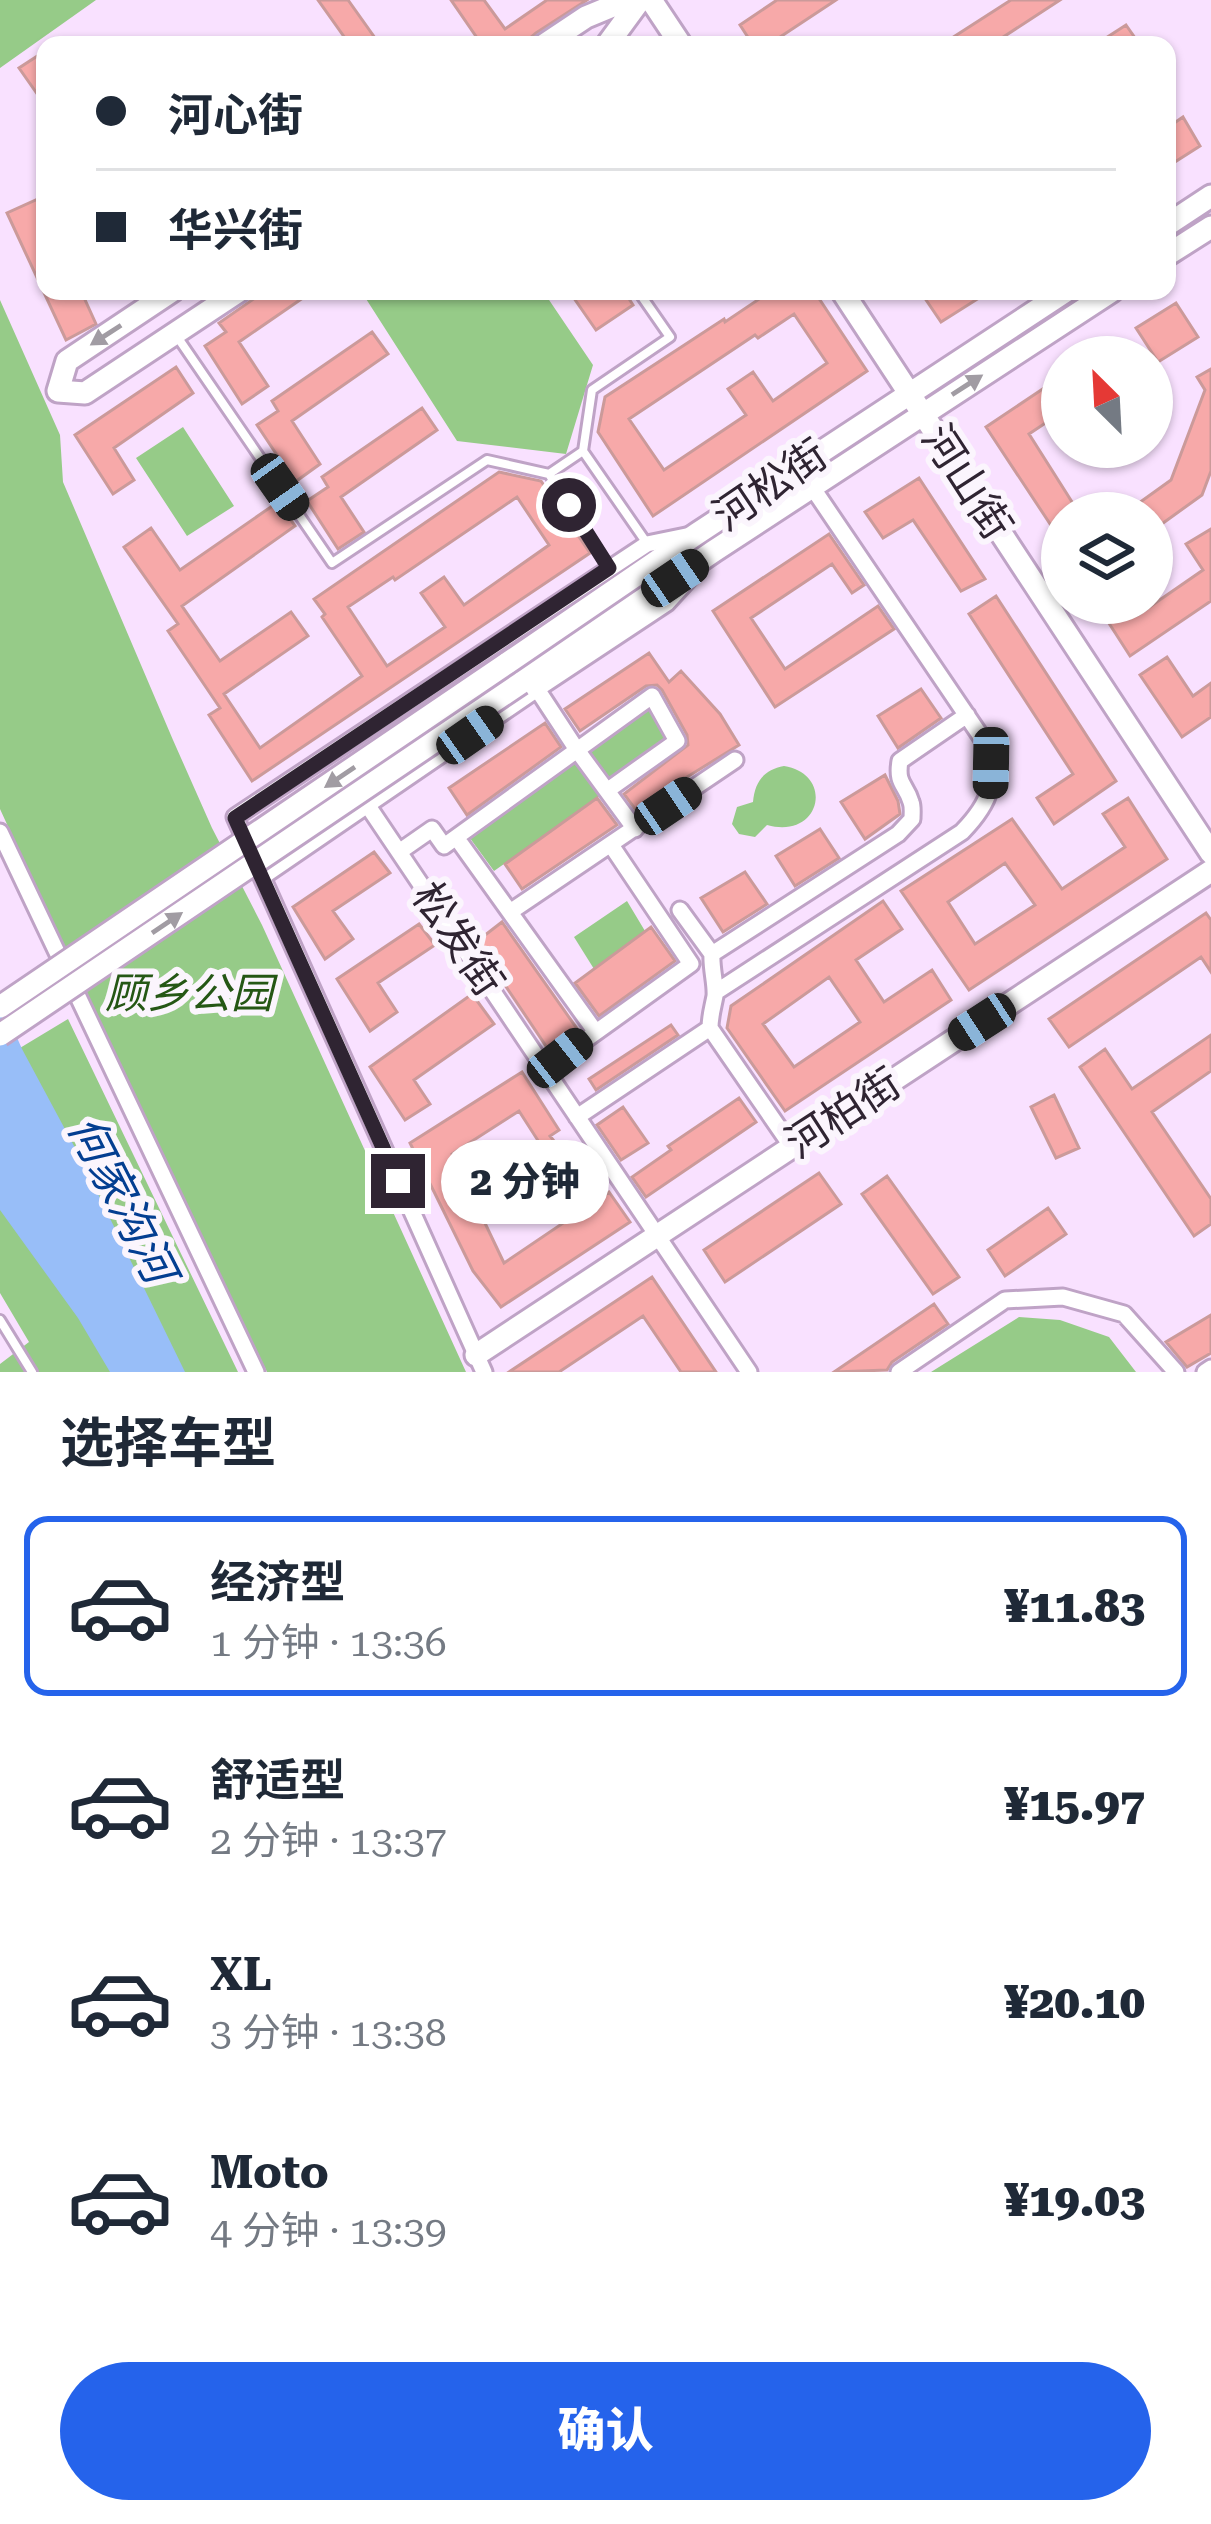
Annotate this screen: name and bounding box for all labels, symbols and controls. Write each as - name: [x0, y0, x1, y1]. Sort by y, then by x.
- text: 河心街: [168, 89, 303, 142]
- text: 华兴街: [168, 204, 303, 257]
- one-way arrow: [89, 323, 122, 345]
- north arrow: [1041, 336, 1173, 468]
- map controls: [1041, 336, 1173, 624]
- one-way arrow: [951, 374, 983, 396]
- street label: 河山街: [912, 416, 1022, 548]
- street label: 河松街: [704, 429, 836, 541]
- car: [245, 447, 315, 527]
- route start: [542, 478, 596, 532]
- button: layers: [1041, 492, 1173, 624]
- car: [635, 543, 715, 613]
- car: [430, 700, 510, 770]
- car: [972, 727, 1010, 799]
- one-way arrow: [323, 765, 356, 788]
- car: [628, 771, 708, 841]
- street label: 松发街: [402, 873, 514, 1005]
- one-way arrow: [150, 912, 183, 935]
- park label: 顾乡公园: [105, 969, 278, 1018]
- car: [942, 987, 1022, 1057]
- car: [521, 1022, 599, 1094]
- street label: 河柏街: [777, 1058, 909, 1168]
- water label: 何家沟河: [58, 1107, 190, 1298]
- callout: 2 分钟: [440, 1139, 608, 1223]
- route end: [371, 1154, 425, 1208]
- text: 2 分钟: [470, 1159, 580, 1205]
- text: 选择车型: [60, 1412, 276, 1475]
- icon: car: [66, 1552, 174, 1660]
- text: 经济型: [210, 1556, 345, 1609]
- text: ¥11.83: [1004, 1580, 1145, 1633]
- text: 1 分钟 · 13:36: [210, 1620, 447, 1666]
- icon: car: [66, 1750, 174, 1858]
- text: 舒适型: [210, 1754, 345, 1807]
- text: ¥15.97: [1004, 1778, 1145, 1831]
- text: 2 分钟 · 13:37: [210, 1818, 447, 1864]
- icon: car: [66, 1948, 174, 2056]
- text: XL: [210, 1948, 272, 2001]
- text: ¥20.10: [1004, 1976, 1145, 2029]
- text: 3 分钟 · 13:38: [210, 2010, 447, 2056]
- icon: car: [66, 2146, 174, 2254]
- text: Moto: [210, 2146, 329, 2199]
- text: ¥19.03: [1004, 2174, 1145, 2227]
- text: 4 分钟 · 13:39: [210, 2208, 447, 2254]
- button: 确认: [60, 2362, 1151, 2500]

